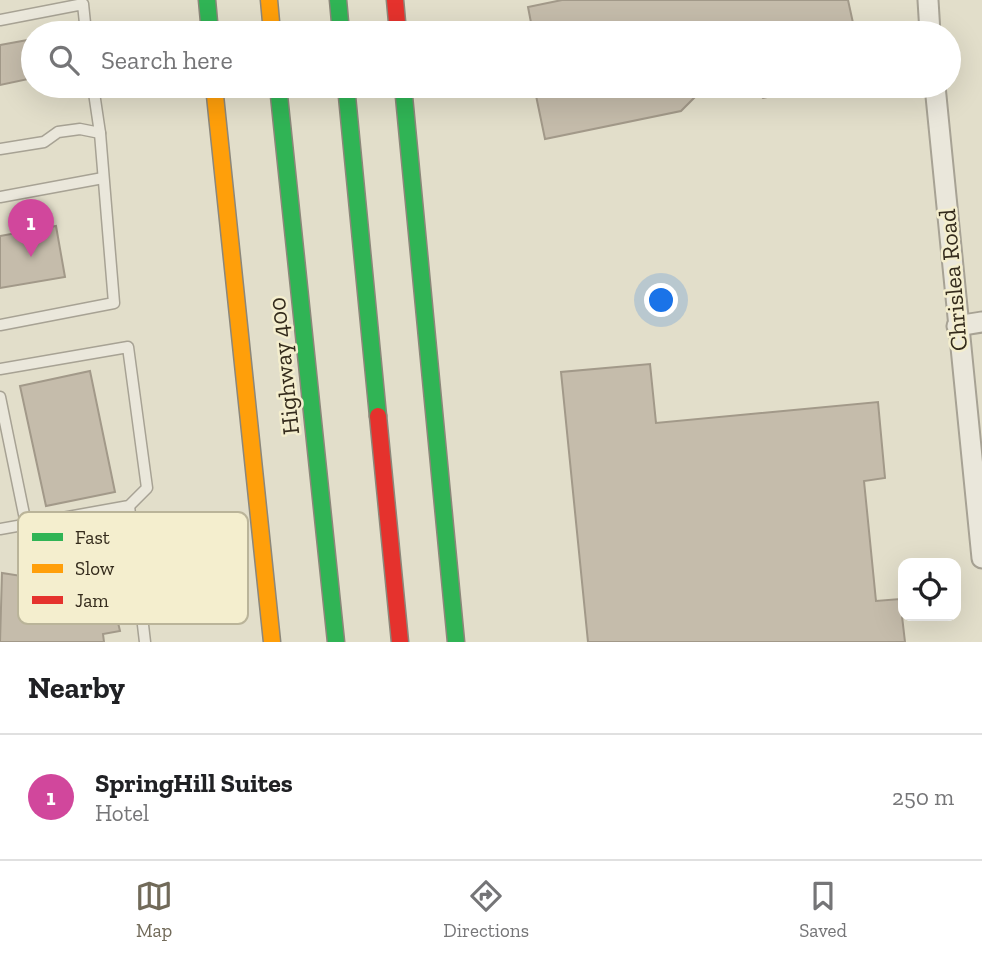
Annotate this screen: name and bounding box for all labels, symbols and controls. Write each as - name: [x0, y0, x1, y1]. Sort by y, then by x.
- search box: [21, 21, 961, 98]
- icon: search: [45, 41, 83, 79]
- text: Search here: [101, 44, 233, 76]
- pin: 1: [8, 199, 54, 257]
- street label: Chrislea Road: [932, 208, 973, 352]
- your location: [644, 283, 678, 317]
- street label: Highway 400: [262, 296, 305, 436]
- legend: [18, 512, 248, 624]
- text: Fast: [75, 526, 110, 549]
- text: Slow: [75, 557, 115, 580]
- map controls: [898, 558, 961, 621]
- button: locate: [898, 558, 961, 621]
- text: Jam: [75, 589, 109, 612]
- text: Nearby: [28, 670, 125, 706]
- text: SpringHill Suites: [95, 767, 293, 799]
- text: 1: [46, 783, 56, 811]
- text: 250 m: [892, 783, 954, 811]
- text: Hotel: [95, 799, 149, 827]
- tab: Map: [135, 877, 173, 942]
- tab: Directions: [443, 877, 529, 942]
- tab: Saved: [799, 877, 847, 942]

